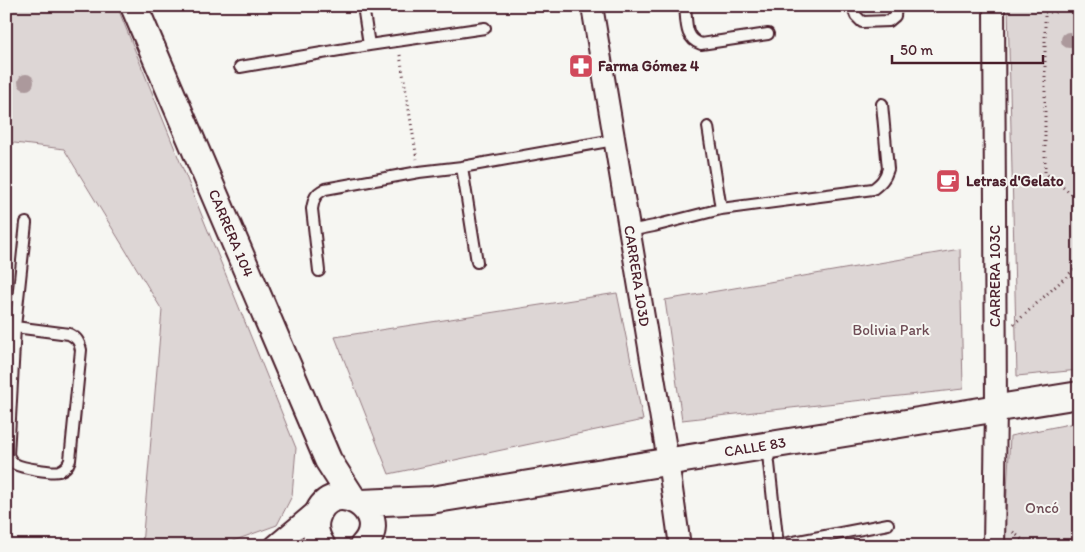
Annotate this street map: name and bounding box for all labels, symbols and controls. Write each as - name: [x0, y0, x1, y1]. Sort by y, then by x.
- scale bar: [892, 32, 1044, 64]
- text: 50 m: [900, 41, 933, 59]
- pharmacy icon: Farma Gómez 4: [568, 53, 594, 79]
- place label: Farma Gómez 4: [598, 57, 699, 75]
- cafe icon: Letras d'Gelato: [935, 168, 961, 194]
- place label: Letras d'Gelato: [966, 172, 1064, 190]
- street label: CARRERA 104: [204, 186, 258, 280]
- street label: CARRERA 103D: [620, 224, 654, 328]
- street label: CARRERA 103C: [986, 225, 1004, 327]
- park label: Bolivia Park: [852, 321, 930, 339]
- street label: CALLE 83: [723, 433, 787, 461]
- park label: Oncó: [1025, 499, 1059, 517]

